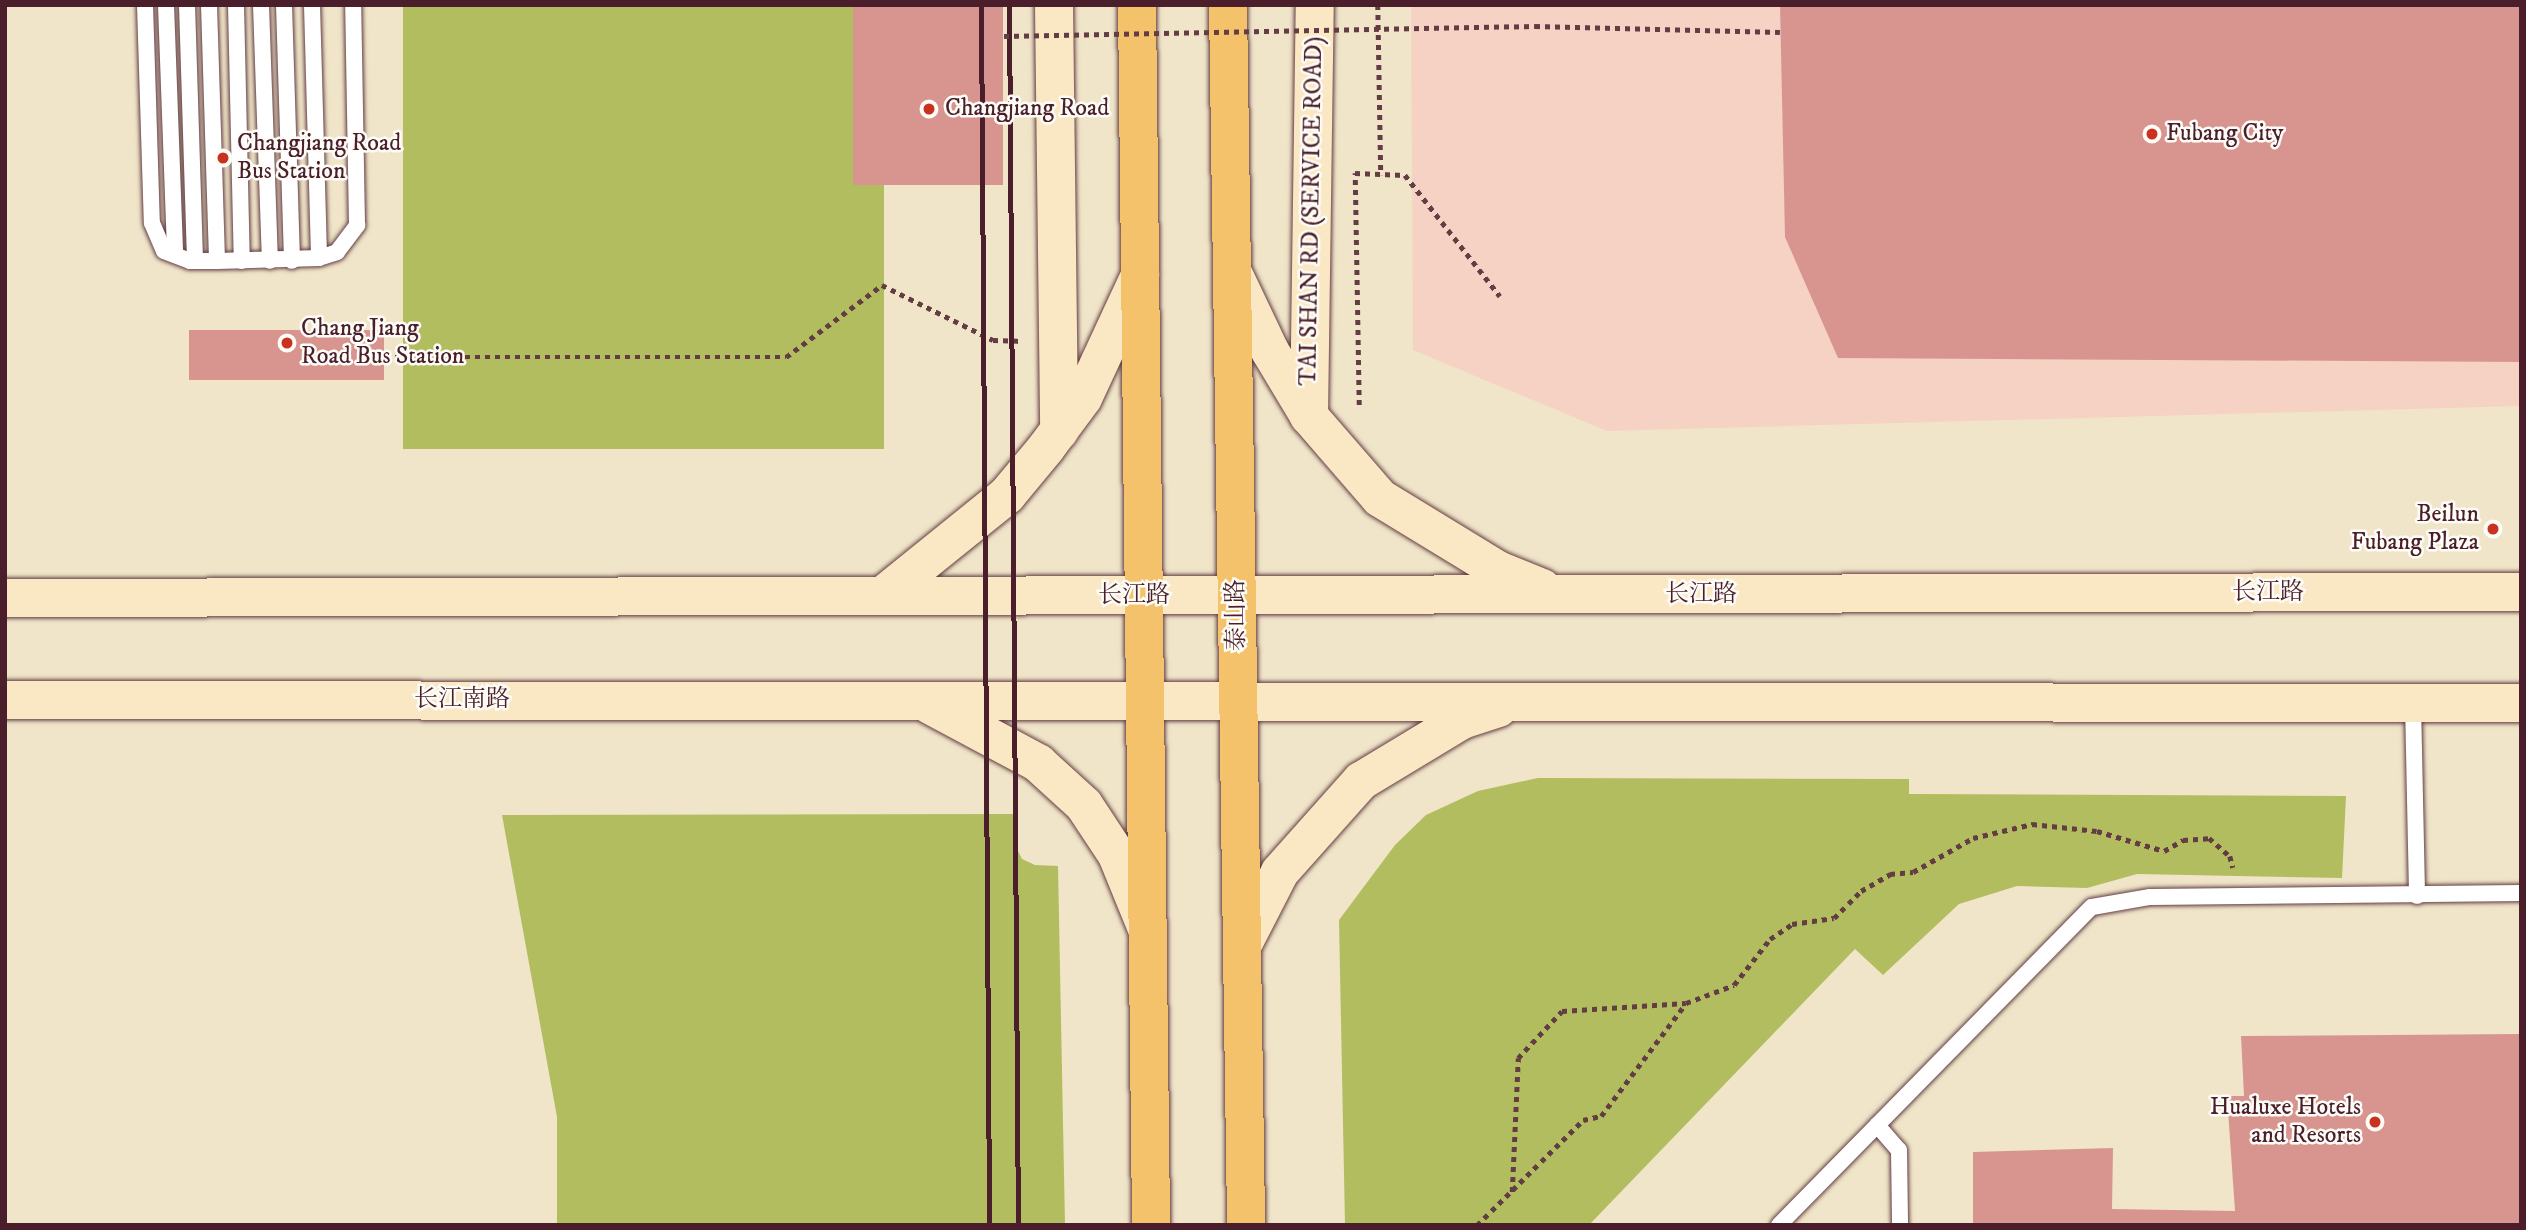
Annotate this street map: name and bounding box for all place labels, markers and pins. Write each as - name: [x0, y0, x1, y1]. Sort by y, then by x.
- place label: Changjiang Road: [945, 95, 1109, 123]
- marker: Changjiang Road: [919, 99, 939, 119]
- place label: Fubang City: [2166, 120, 2283, 148]
- marker: Fubang City: [2144, 126, 2160, 142]
- place label: Changjiang Road Bus Station: [237, 130, 401, 186]
- marker: Changjiang Road Bus Station: [215, 150, 231, 166]
- place label: Chang Jiang Road Bus Station: [301, 315, 464, 371]
- marker: Chang Jiang Road Bus Station: [279, 335, 295, 351]
- place label: Beilun Fubang Plaza: [2351, 501, 2479, 557]
- marker: Beilun Fubang Plaza: [2485, 521, 2501, 537]
- place label: Hualuxe Hotels and Resorts: [2210, 1094, 2361, 1150]
- marker: Hualuxe Hotels and Resorts: [2367, 1114, 2383, 1130]

